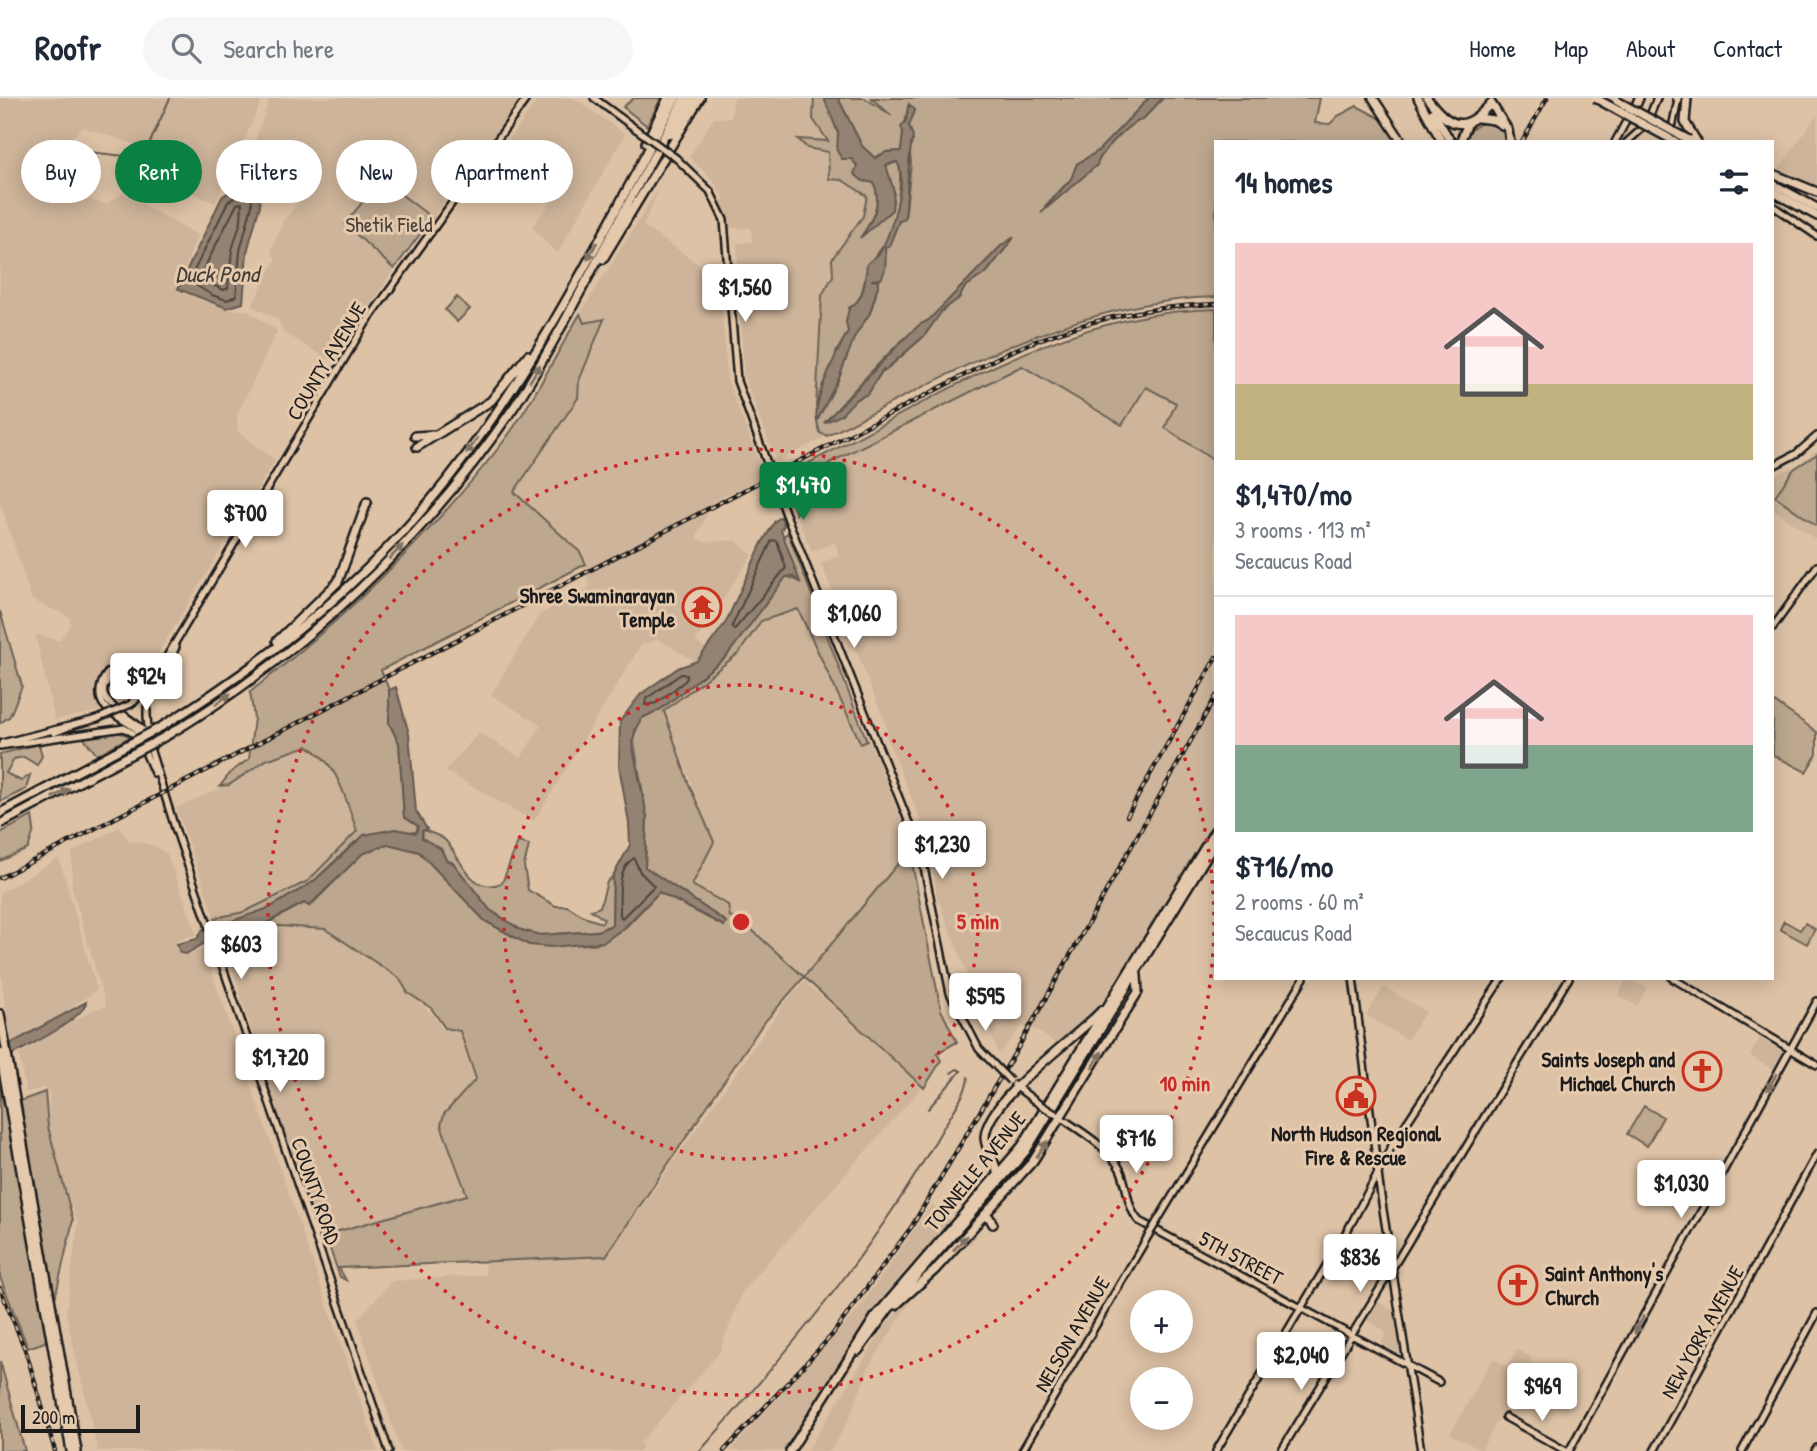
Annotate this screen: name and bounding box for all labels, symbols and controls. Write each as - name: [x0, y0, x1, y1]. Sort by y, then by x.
- search box: [143, 17, 633, 80]
- text: Roofr: [35, 26, 101, 70]
- icon: search: [167, 29, 205, 67]
- text: Search here: [223, 31, 334, 66]
- text: Home: [1469, 32, 1516, 64]
- text: Map: [1554, 32, 1588, 64]
- text: About: [1626, 32, 1675, 64]
- text: Contact: [1713, 32, 1782, 64]
- chip: Buy: [21, 140, 101, 203]
- chip: Rent: [115, 140, 202, 203]
- chip: Filters: [216, 140, 322, 203]
- chip: New: [336, 140, 417, 203]
- chip: Apartment: [431, 140, 573, 203]
- text: 14 homes: [1235, 162, 1333, 202]
- icon: filters: [1715, 163, 1753, 201]
- park label: Shetik Field: [345, 210, 433, 239]
- one-way arrow: [586, 241, 598, 261]
- water label: Duck Pond: [175, 258, 263, 289]
- pin: $1,560: [688, 264, 802, 324]
- text: $1,560: [718, 271, 772, 302]
- icon: home: [1431, 289, 1557, 415]
- street label: COUNTY AVENUE: [279, 296, 373, 426]
- one-way arrow: [529, 363, 541, 382]
- one-way arrow: [465, 436, 480, 454]
- pin: $1,470: [746, 462, 860, 522]
- text: $1,470: [776, 469, 830, 500]
- text: $1,470/mo: [1235, 474, 1352, 514]
- pin: $700: [204, 490, 286, 550]
- text: $700: [223, 497, 267, 528]
- text: 3 rooms · 113 m²: [1235, 514, 1371, 545]
- one-way arrow: [388, 544, 405, 561]
- text: Secaucus Road: [1235, 545, 1352, 576]
- place label: Shree Swaminarayan Temple: [520, 581, 676, 635]
- temple icon: Shree Swaminarayan Temple: [681, 586, 723, 628]
- pin: $1,060: [797, 590, 911, 650]
- text: $1,060: [827, 597, 881, 628]
- pin: $924: [105, 654, 187, 713]
- text: $924: [126, 660, 166, 691]
- icon: home: [1431, 661, 1557, 787]
- one-way arrow: [214, 692, 232, 706]
- one-way arrow: [51, 787, 71, 799]
- pin: $1,230: [885, 822, 999, 881]
- text: $1,230: [914, 828, 970, 859]
- text: $716/mo: [1235, 846, 1333, 886]
- text: 2 rooms · 60 m²: [1235, 886, 1364, 917]
- text: 5 min: [957, 907, 999, 936]
- centre of rings: [729, 910, 753, 934]
- text: Secaucus Road: [1235, 917, 1352, 948]
- pin: $603: [200, 922, 282, 981]
- text: $603: [220, 928, 262, 959]
- pin: $595: [944, 974, 1026, 1033]
- text: $595: [965, 980, 1005, 1011]
- pin: $1,720: [223, 1034, 337, 1094]
- text: $1,720: [251, 1041, 309, 1072]
- place label: Saints Joseph and Michael Church: [1542, 1045, 1676, 1098]
- one-way arrow: [1091, 1050, 1103, 1069]
- church icon: Saints Joseph and Michael Church: [1681, 1050, 1723, 1092]
- text: 10 min: [1160, 1069, 1210, 1098]
- one-way arrow: [1766, 1072, 1778, 1092]
- public building icon: North Hudson Regional Fire & Rescue: [1335, 1075, 1377, 1117]
- street label: TONNELLE AVENUE: [918, 1105, 1032, 1237]
- pin: $716: [1095, 1116, 1177, 1175]
- place label: North Hudson Regional Fire & Rescue: [1271, 1119, 1441, 1172]
- text: $716: [1116, 1122, 1156, 1153]
- street label: COUNTY ROAD: [284, 1134, 348, 1248]
- one-way arrow: [1035, 1140, 1049, 1158]
- pin: $1,030: [1624, 1160, 1738, 1220]
- text: $1,030: [1653, 1167, 1709, 1198]
- street label: 5TH STREET: [1194, 1224, 1289, 1293]
- pin: $836: [1319, 1234, 1401, 1294]
- one-way arrow: [951, 1235, 967, 1252]
- text: $836: [1339, 1241, 1381, 1272]
- place label: Saint Anthony's Church: [1545, 1259, 1663, 1312]
- street label: NEW YORK AVENUE: [1653, 1260, 1751, 1404]
- church icon: Saint Anthony's Church: [1497, 1264, 1539, 1306]
- street label: NELSON AVENUE: [1027, 1271, 1117, 1397]
- map controls: [1130, 1290, 1193, 1430]
- button: +: [1130, 1290, 1193, 1353]
- one-way arrow: [1633, 1315, 1645, 1334]
- pin: $2,040: [1244, 1332, 1358, 1392]
- text: $2,040: [1273, 1339, 1329, 1370]
- pin: $969: [1501, 1364, 1583, 1423]
- button: −: [1130, 1367, 1193, 1430]
- text: $969: [1523, 1370, 1561, 1401]
- scale bar: [21, 1402, 140, 1434]
- text: 200 m: [32, 1404, 75, 1430]

